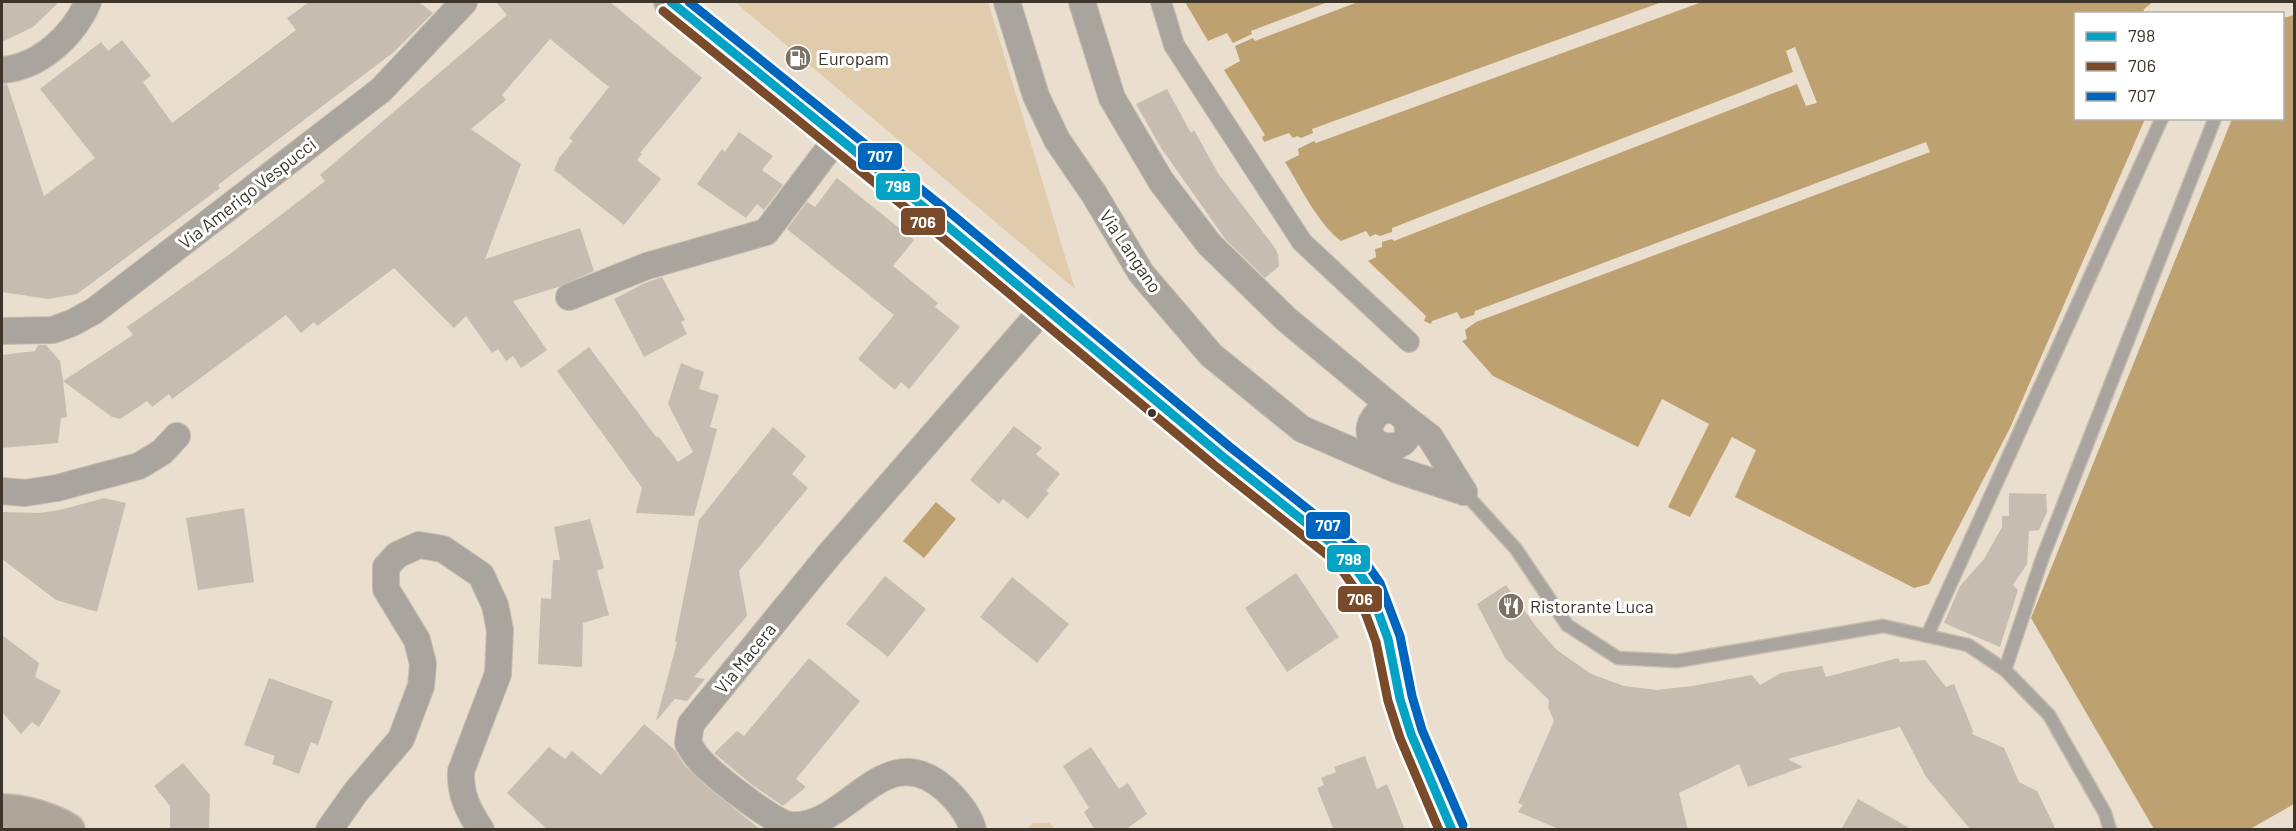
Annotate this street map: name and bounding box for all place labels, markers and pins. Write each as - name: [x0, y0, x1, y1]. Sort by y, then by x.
- fuel station icon: Europam: [783, 43, 813, 73]
- place label: Europam: [818, 47, 889, 69]
- unlabelled marker: [1146, 407, 1158, 419]
- restaurant icon: Ristorante Luca: [1496, 591, 1526, 621]
- place label: Ristorante Luca: [1530, 595, 1654, 617]

